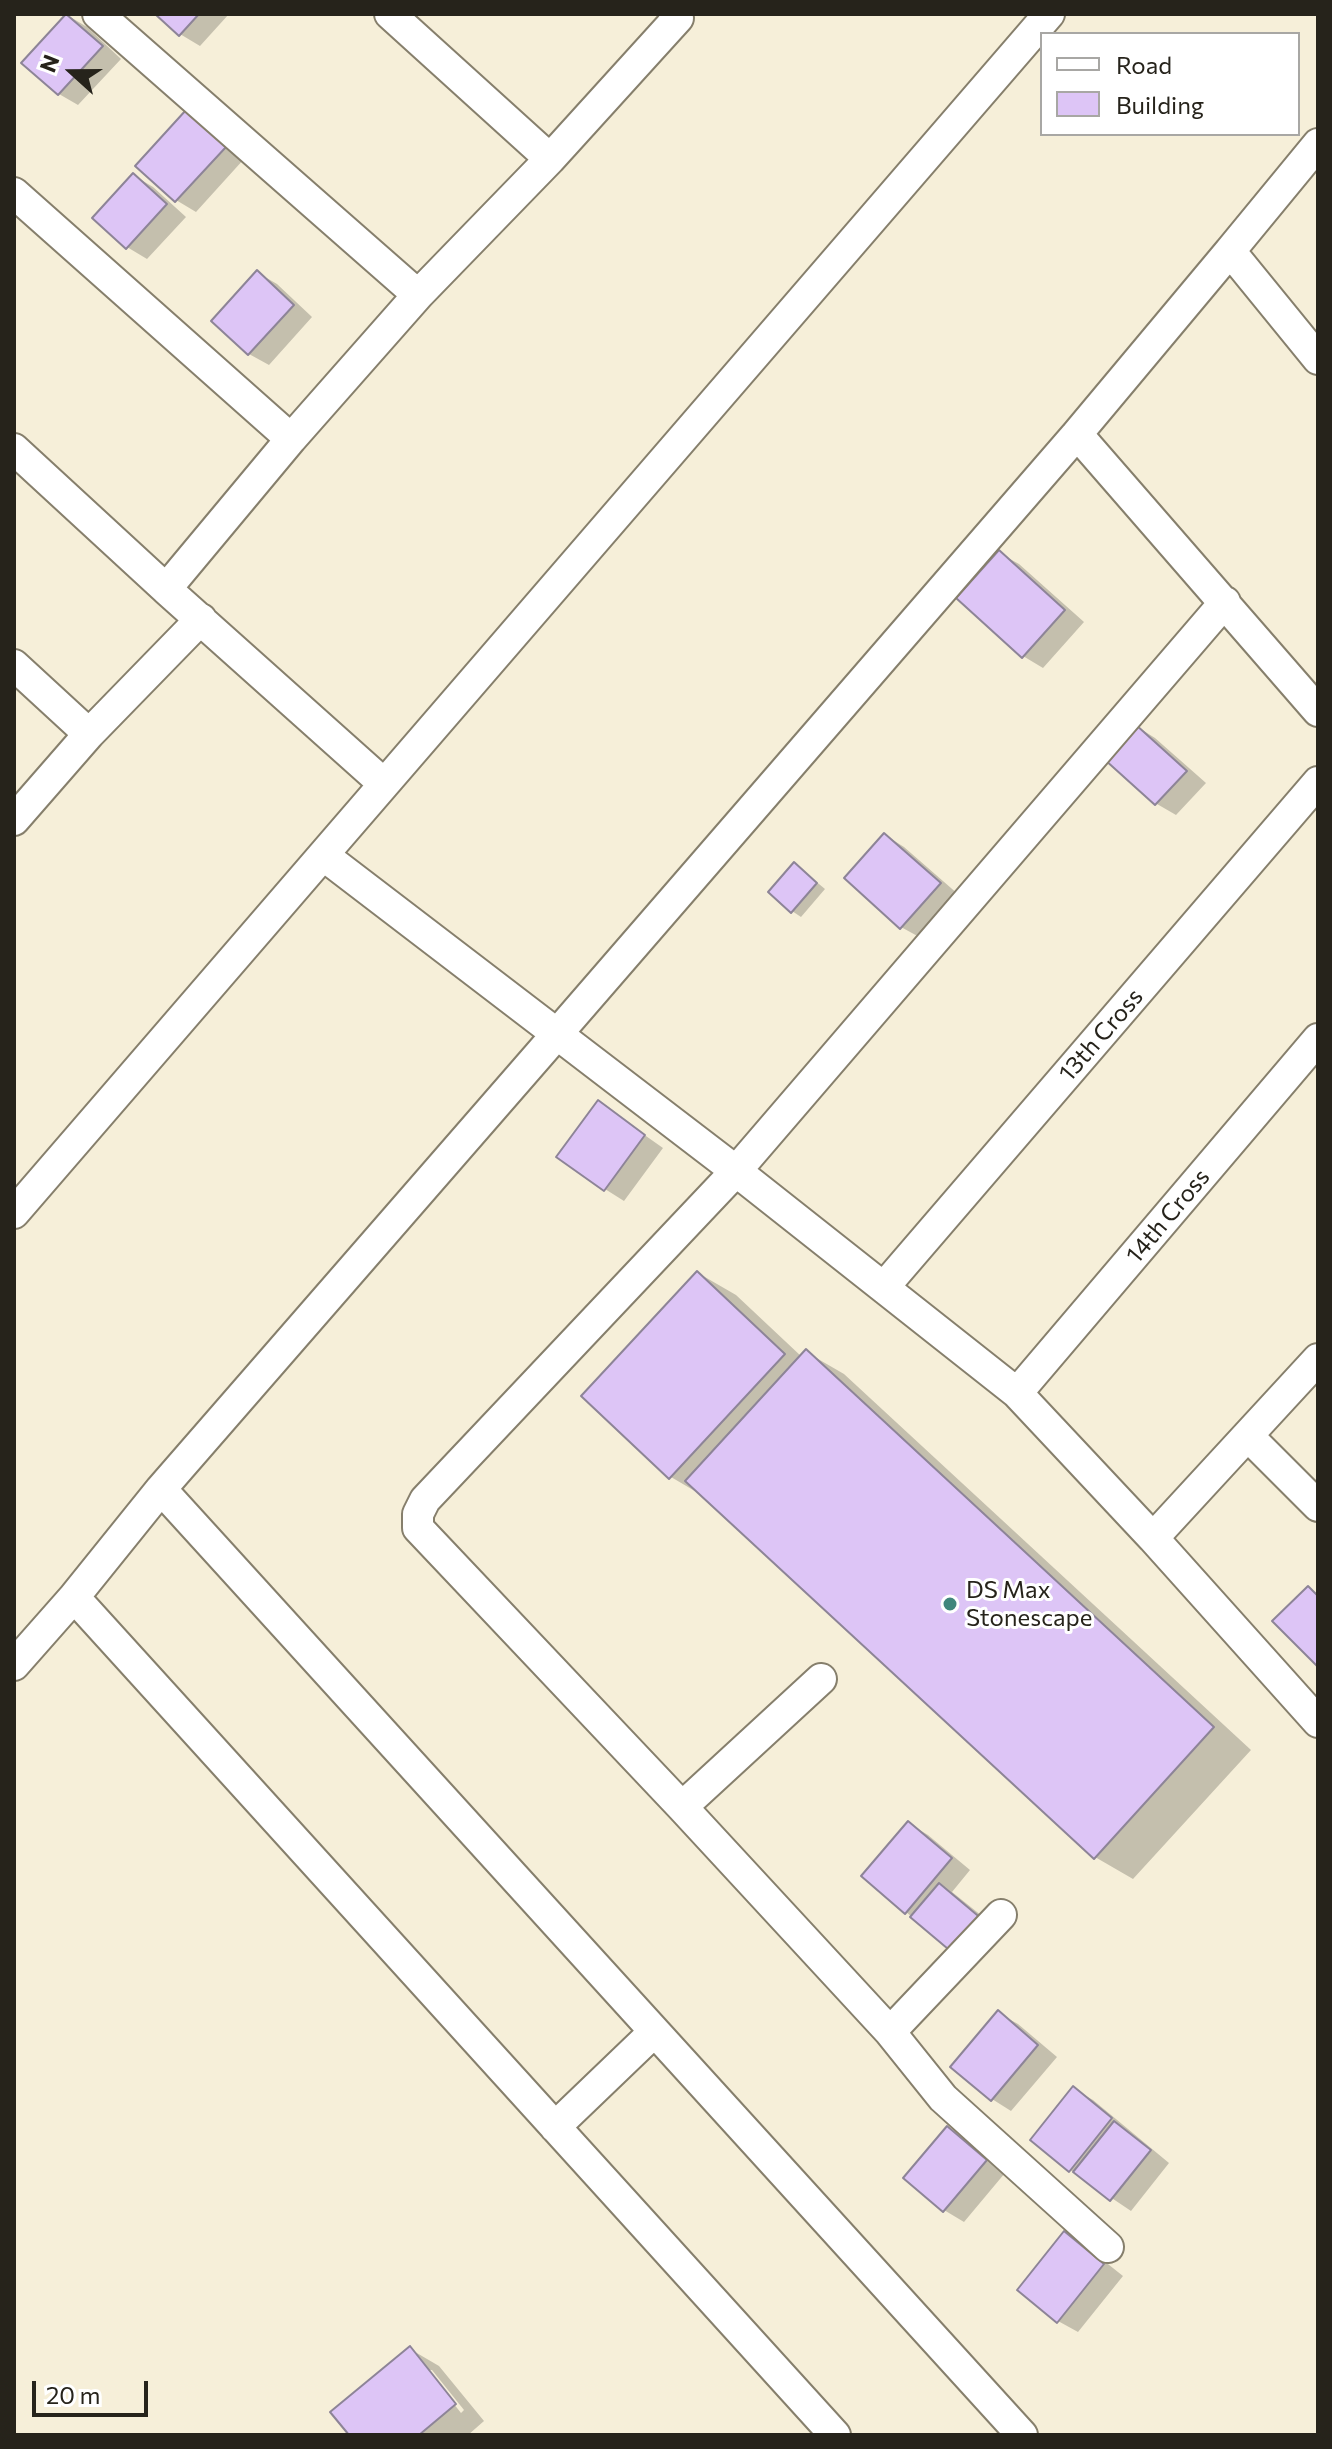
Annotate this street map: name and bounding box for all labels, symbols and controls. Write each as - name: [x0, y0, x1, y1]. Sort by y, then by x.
- north arrow: [32, 32, 112, 112]
- legend: [1040, 32, 1300, 136]
- text: Road: [1116, 50, 1172, 79]
- text: N: [34, 51, 65, 76]
- text: Building: [1116, 90, 1204, 119]
- street label: 13th Cross: [1053, 983, 1149, 1087]
- street label: 14th Cross: [1120, 1163, 1216, 1269]
- place label: DS Max Stonescape: [966, 1576, 1092, 1632]
- marker: DS Max Stonescape: [941, 1595, 959, 1613]
- scale bar: [36, 2365, 152, 2415]
- text: 20 m: [46, 2380, 100, 2409]

